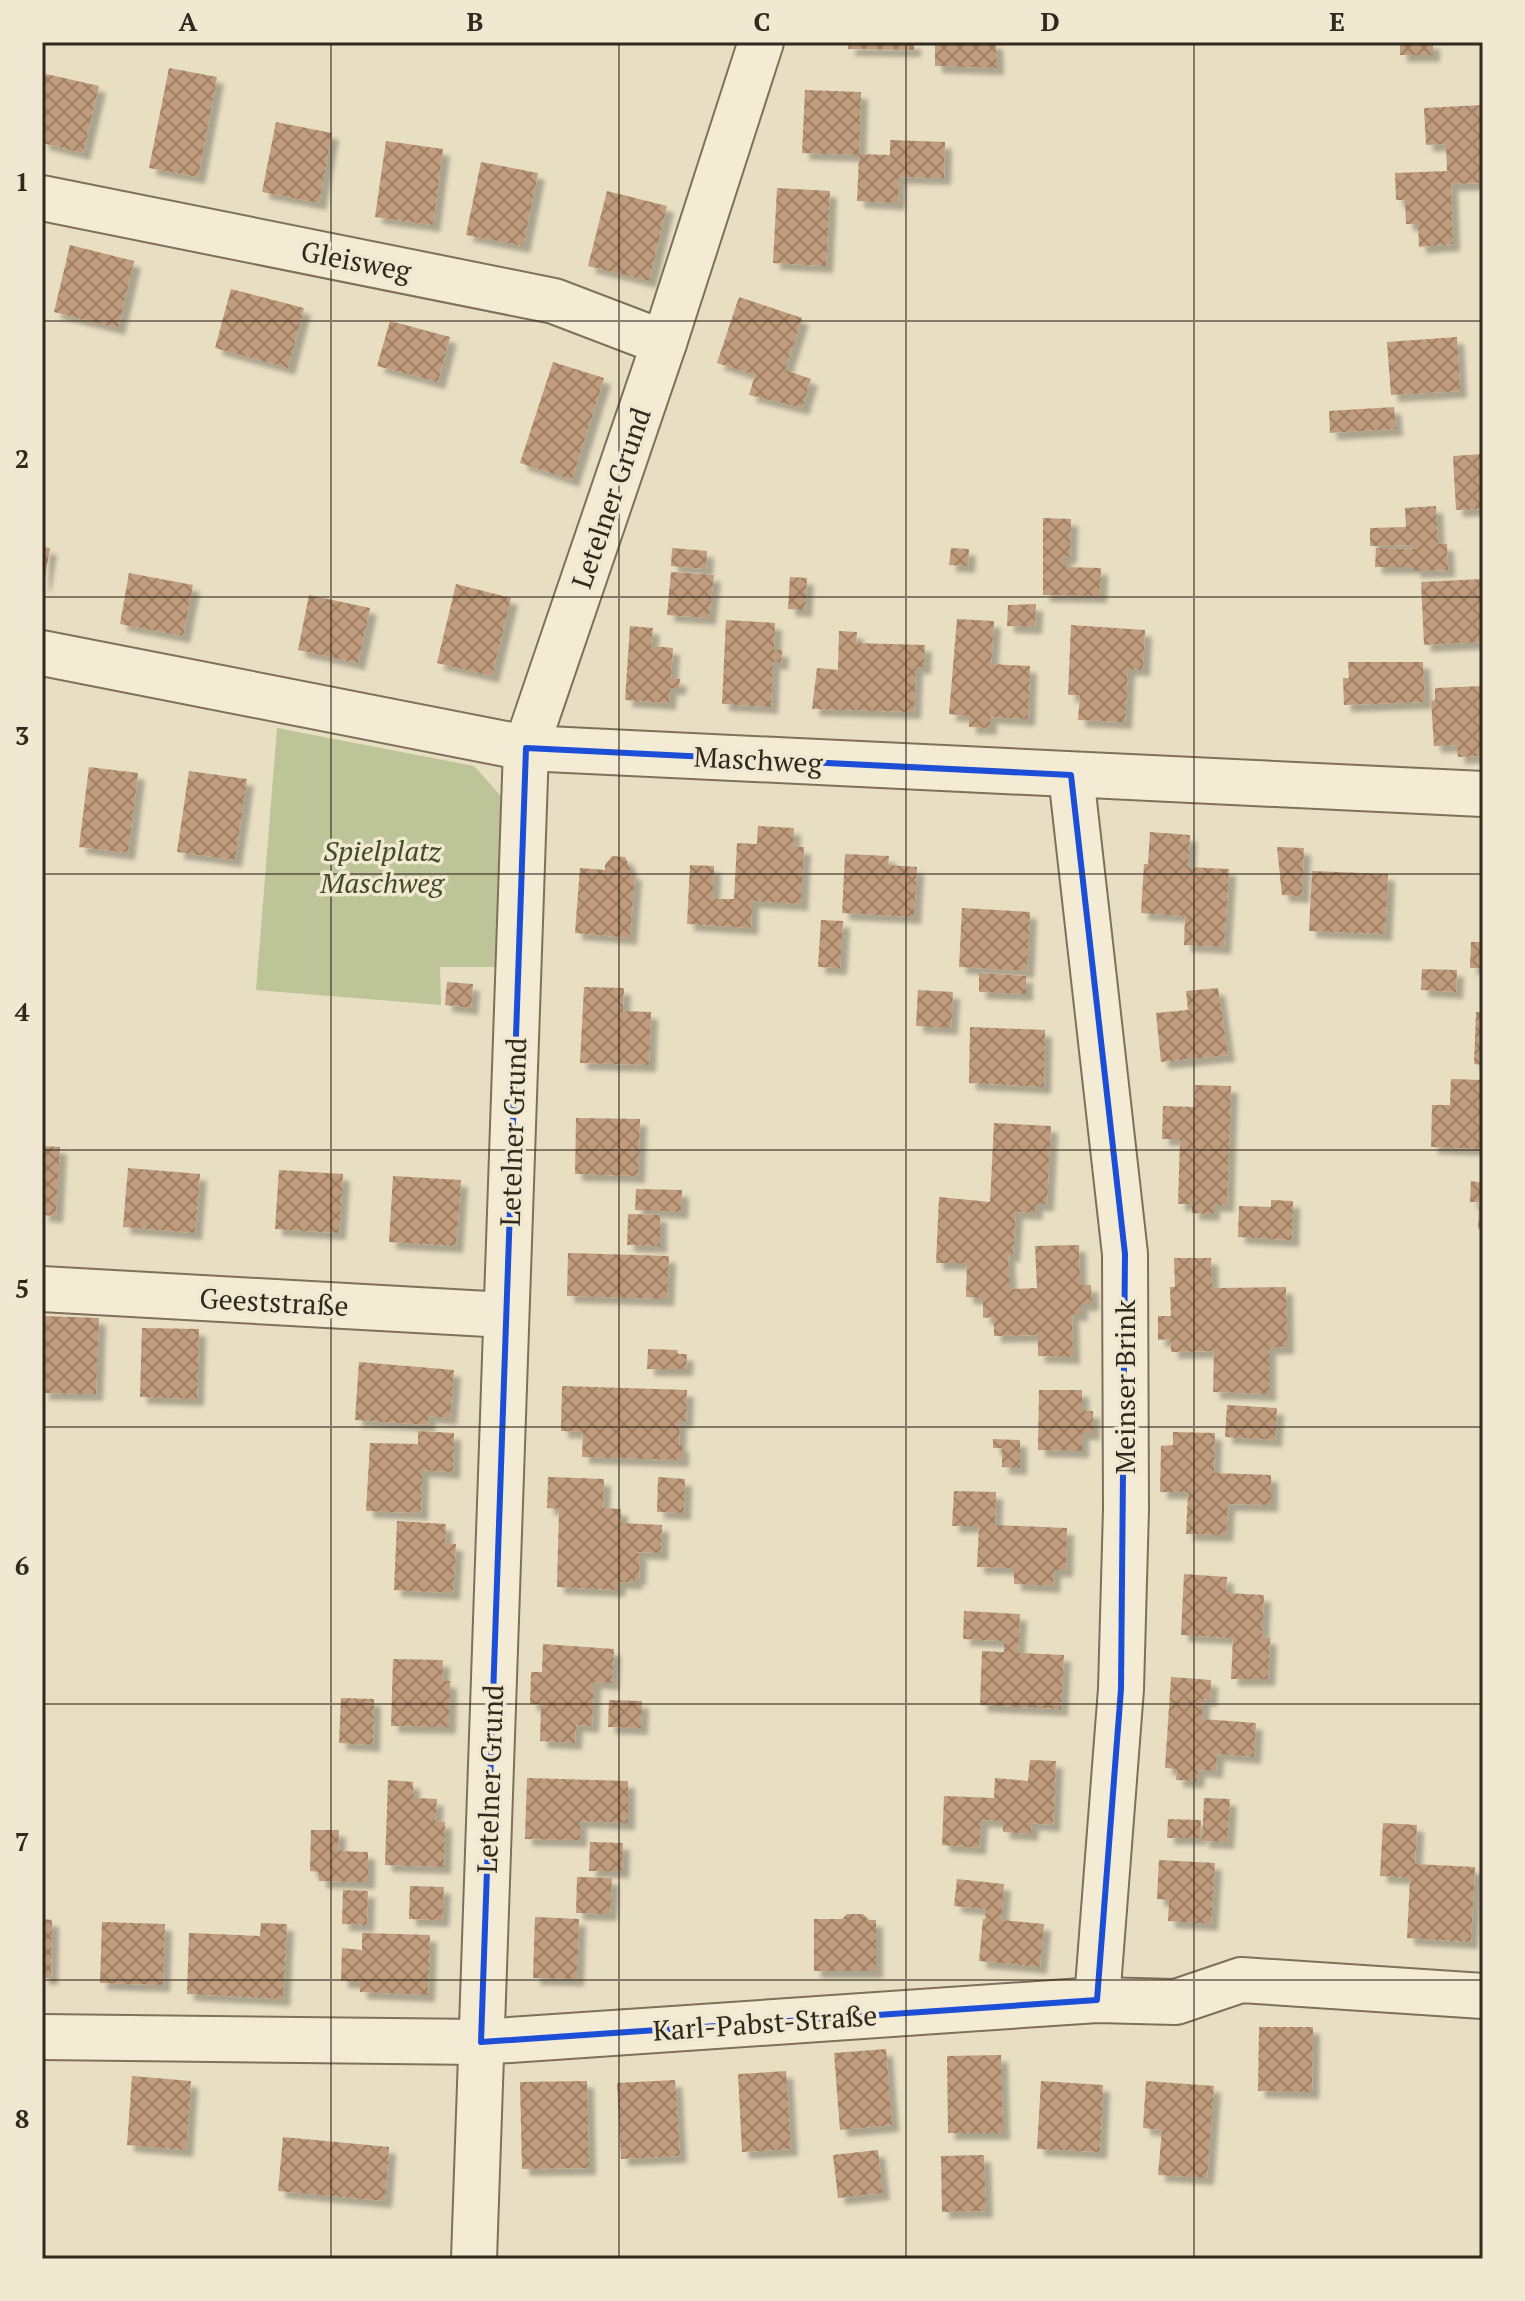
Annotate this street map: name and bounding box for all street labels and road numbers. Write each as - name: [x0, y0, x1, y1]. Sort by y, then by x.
- street label: Gleisweg: [298, 232, 415, 290]
- street label: Letelner Grund: [562, 403, 659, 593]
- street label: Maschweg: [693, 738, 825, 781]
- street label: Letelner Grund: [491, 1037, 534, 1227]
- street label: Geeststraße: [199, 1279, 350, 1324]
- street label: Meinser Brink: [1106, 1299, 1143, 1474]
- street label: Letelner Grund: [468, 1684, 511, 1874]
- street label: Karl-Pabst-Straße: [651, 1996, 878, 2049]

